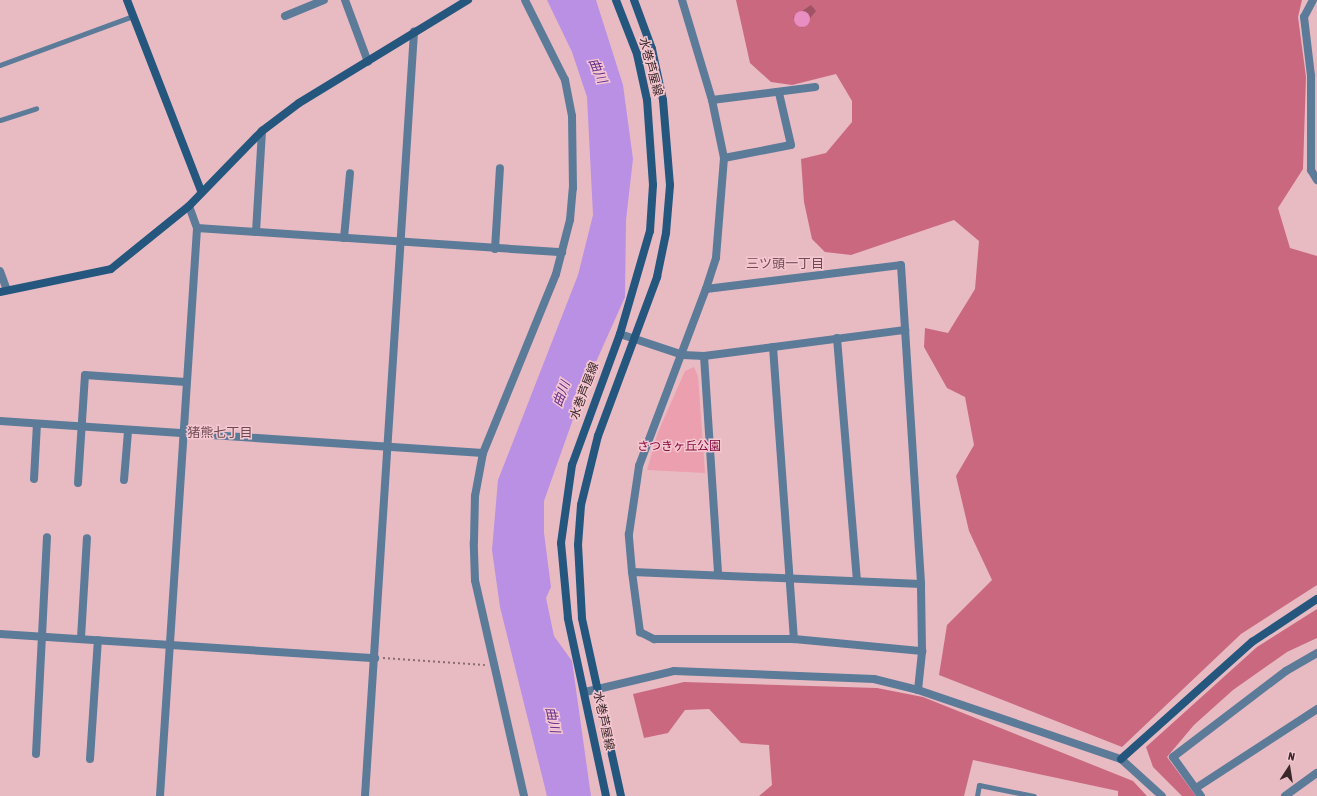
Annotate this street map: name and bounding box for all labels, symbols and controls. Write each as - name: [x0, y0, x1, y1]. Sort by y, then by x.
- street label: 水巻芦屋線: [635, 36, 665, 98]
- water label: 曲川: [585, 56, 609, 86]
- district label: 三ツ頭一丁目: [746, 256, 824, 272]
- street label: 水巻芦屋線: [568, 360, 602, 422]
- water label: 曲川: [550, 379, 574, 409]
- district label: 猪熊七丁目: [188, 425, 252, 441]
- park label: さつきヶ丘公園: [637, 440, 721, 454]
- street label: 水巻芦屋線: [590, 690, 616, 752]
- water label: 曲川: [542, 706, 562, 734]
- north arrow: [1269, 748, 1309, 788]
- text: N: [1287, 750, 1296, 763]

